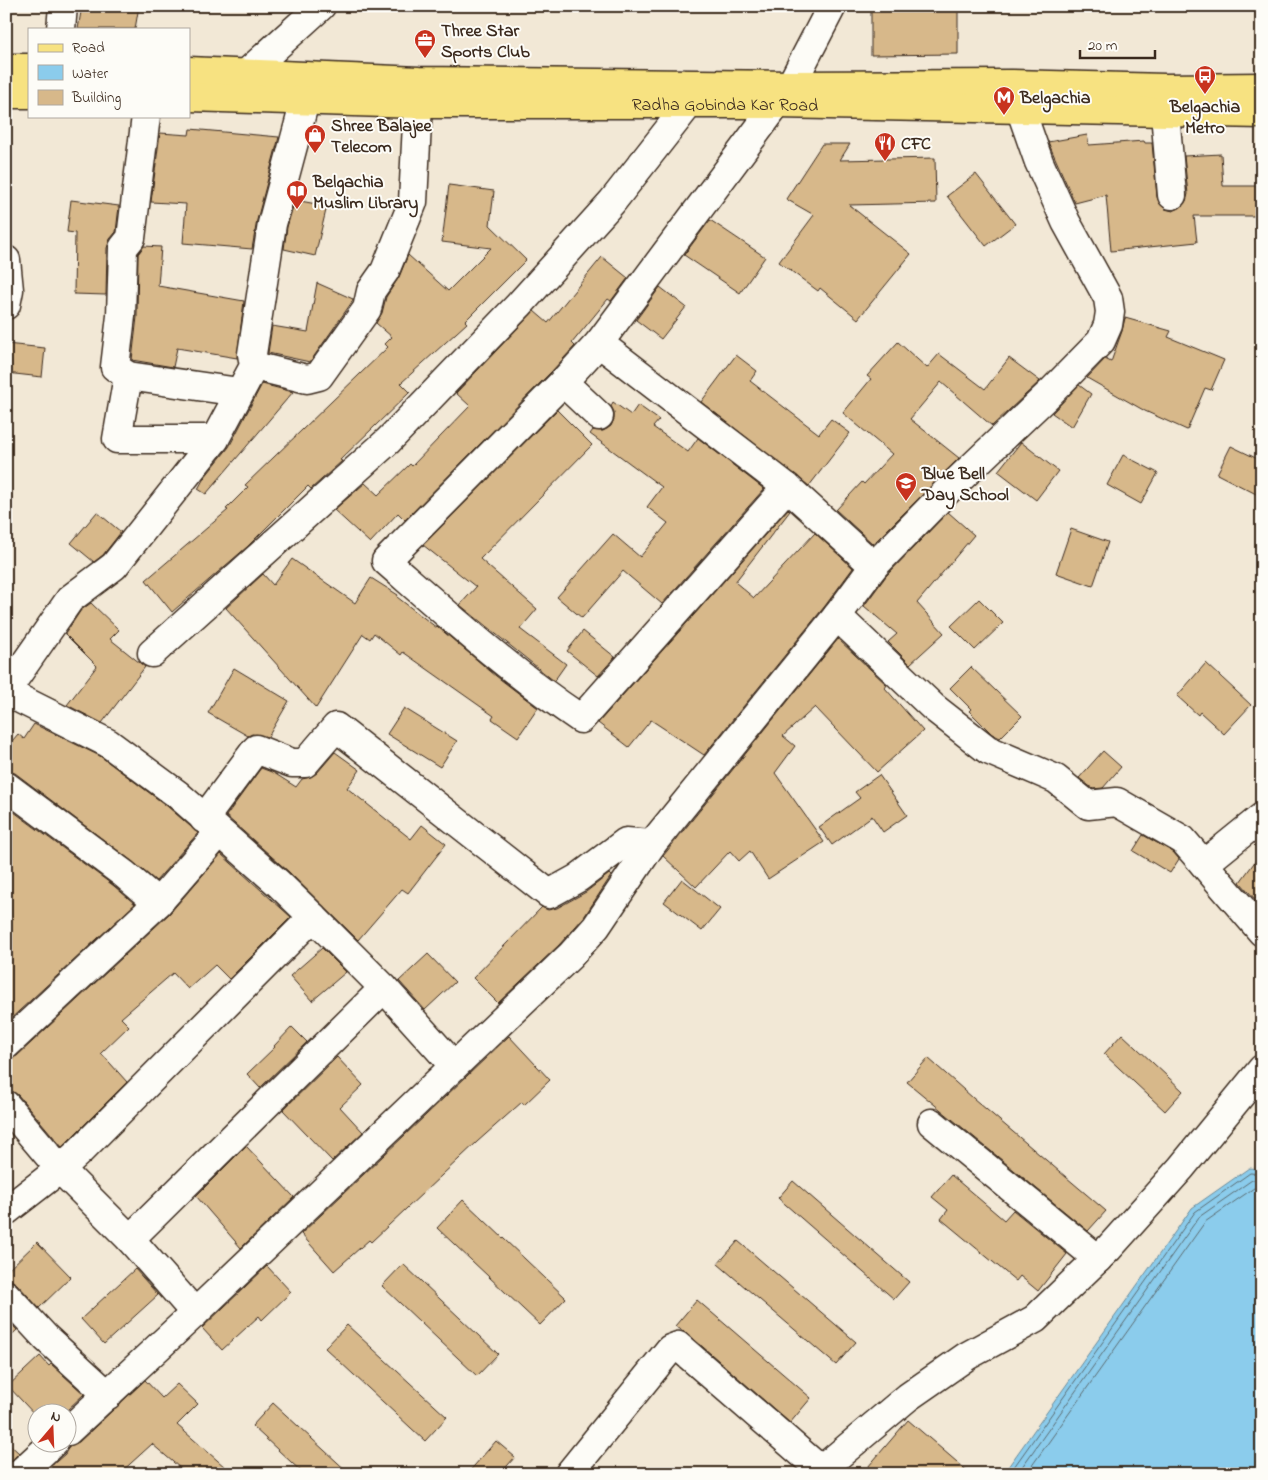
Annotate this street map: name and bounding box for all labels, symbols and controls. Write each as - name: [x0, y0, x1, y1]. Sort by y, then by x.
- place label: Three Star Sports Club: [441, 19, 530, 66]
- legend: [28, 28, 190, 118]
- office icon: Three Star Sports Club: [413, 28, 437, 59]
- scale bar: [1080, 28, 1156, 60]
- text: 20 m: [1088, 35, 1118, 57]
- text: Road: [72, 37, 105, 59]
- text: Water: [72, 63, 108, 85]
- bus stop icon: Belgachia Metro: [1193, 64, 1217, 95]
- metro station icon: Belgachia: [992, 85, 1016, 116]
- place label: Belgachia: [1019, 86, 1091, 113]
- text: Building: [71, 87, 121, 110]
- street label: Radha Gobinda Kar Road: [632, 93, 818, 120]
- place label: Belgachia Metro: [1169, 95, 1241, 142]
- place label: Shree Balajee Telecom: [331, 114, 433, 161]
- shop icon: Shree Balajee Telecom: [303, 123, 327, 154]
- restaurant icon: CFC: [873, 131, 897, 162]
- place label: CFC: [901, 132, 931, 158]
- place label: Belgachia Muslim Library: [312, 170, 418, 218]
- library icon: Belgachia Muslim Library: [285, 179, 309, 210]
- place label: Blue Bell Day School: [921, 462, 1009, 510]
- school or university icon: Blue Bell Day School: [894, 471, 918, 502]
- north arrow: [28, 1402, 78, 1452]
- text: N: [48, 1406, 64, 1429]

